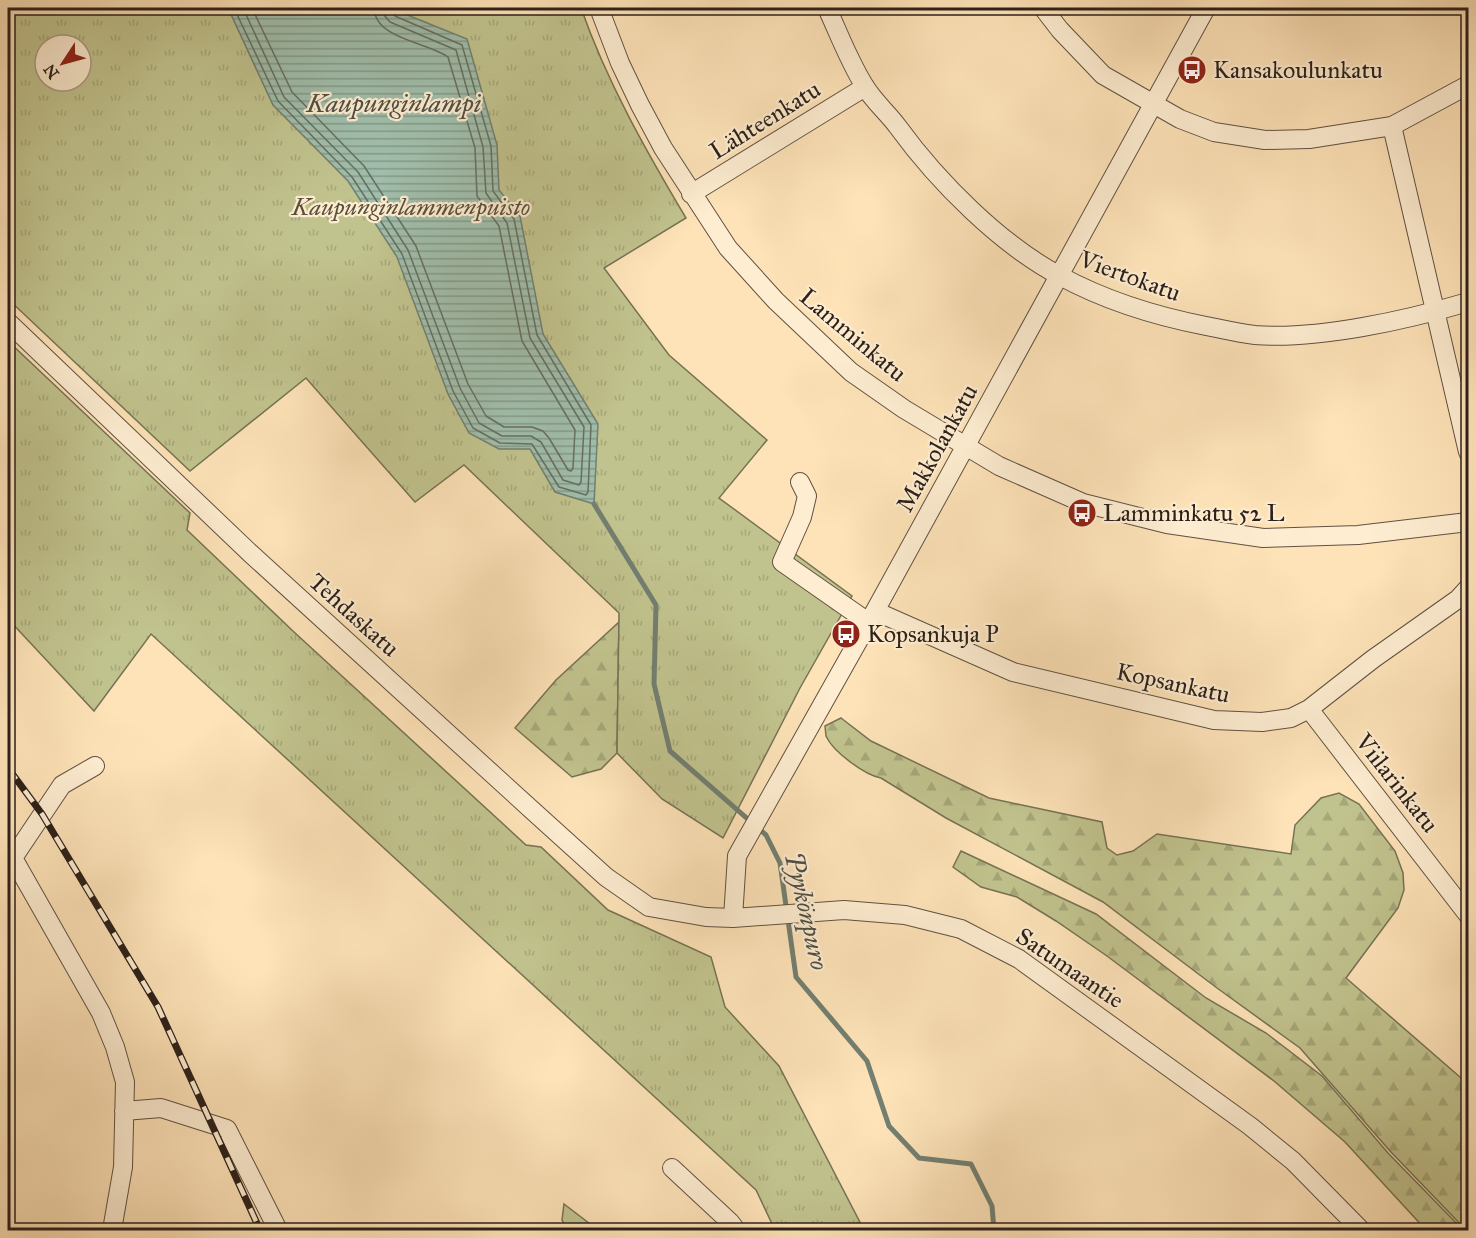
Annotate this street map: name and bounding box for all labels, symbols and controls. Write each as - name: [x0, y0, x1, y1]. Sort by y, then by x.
- north arrow: [33, 33, 93, 93]
- bus stop icon: Kansakoulunkatu: [1176, 54, 1208, 86]
- place label: Kansakoulunkatu: [1213, 55, 1383, 85]
- text: N: [39, 60, 63, 83]
- street label: Lähteenkatu: [704, 74, 826, 166]
- water label: Kaupunginlampi: [305, 87, 482, 120]
- park label: Kaupunginlammenpuisto: [291, 192, 530, 222]
- street label: Viertokatu: [1074, 244, 1185, 308]
- street label: Lamminkatu: [793, 282, 913, 389]
- street label: Makkolankatu: [890, 379, 984, 517]
- bus stop icon: Lamminkatu 52 L: [1066, 497, 1098, 529]
- place label: Lamminkatu 52 L: [1103, 498, 1285, 528]
- street label: Tehdaskatu: [303, 567, 405, 663]
- bus stop icon: Kopsankuja P: [830, 618, 862, 650]
- place label: Kopsankuja P: [867, 619, 999, 649]
- street label: Kopsankatu: [1113, 656, 1233, 710]
- street label: Viilarinkatu: [1348, 727, 1445, 839]
- water label: Pyykönpuro: [777, 849, 836, 974]
- street label: Satumaantie: [1010, 921, 1130, 1015]

